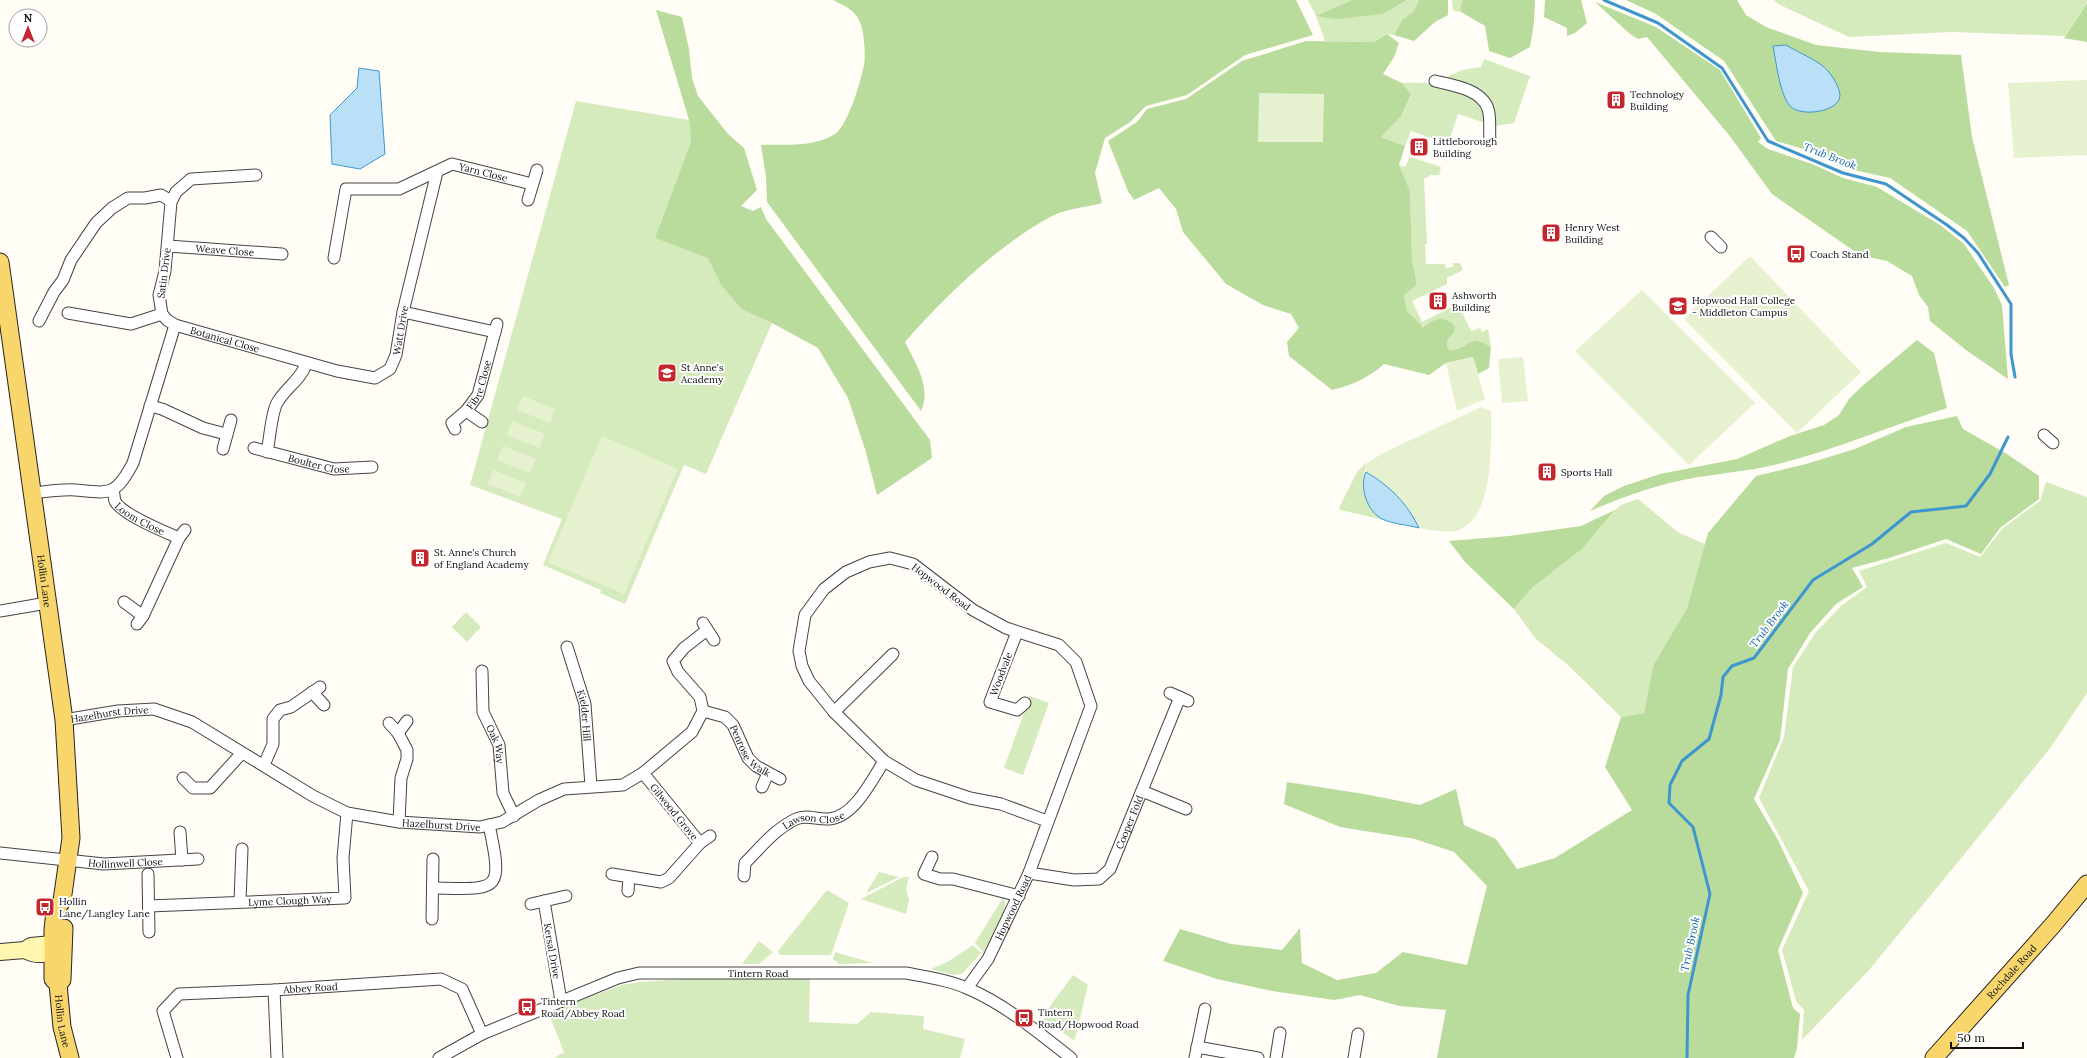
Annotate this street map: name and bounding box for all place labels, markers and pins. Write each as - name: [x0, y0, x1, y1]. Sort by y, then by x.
- place label: Technology Building: [1630, 88, 1685, 113]
- building icon: Technology Building: [1605, 89, 1627, 111]
- place label: Littleborough Building: [1433, 135, 1497, 160]
- building icon: Littleborough Building: [1408, 136, 1430, 158]
- place label: Henry West Building: [1565, 221, 1620, 246]
- building icon: Henry West Building: [1540, 222, 1562, 244]
- bus stop icon: Coach Stand: [1785, 243, 1807, 265]
- place label: Coach Stand: [1810, 248, 1869, 261]
- place label: Ashworth Building: [1451, 289, 1497, 314]
- building icon: Ashworth Building: [1427, 290, 1449, 312]
- place label: Hopwood Hall College - Middleton Campus: [1692, 294, 1796, 319]
- school or university icon: Hopwood Hall College - Middleton Campus: [1667, 295, 1689, 317]
- place label: St Anne's Academy: [680, 361, 724, 386]
- school or university icon: St Anne's Academy: [656, 362, 678, 384]
- building icon: Sports Hall: [1536, 461, 1558, 483]
- place label: Sports Hall: [1561, 466, 1613, 479]
- place label: St. Anne's Church of England Academy: [434, 546, 529, 571]
- building icon: St. Anne's Church of England Academy: [409, 547, 431, 569]
- place label: Hollin Lane/Langley Lane: [59, 895, 150, 920]
- bus stop icon: Hollin Lane/Langley Lane: [34, 896, 56, 918]
- place label: Tintern Road/Abbey Road: [541, 995, 625, 1020]
- bus stop icon: Tintern Road/Abbey Road: [516, 996, 538, 1018]
- place label: Tintern Road/Hopwood Road: [1038, 1006, 1139, 1031]
- bus stop icon: Tintern Road/Hopwood Road: [1013, 1007, 1035, 1029]

